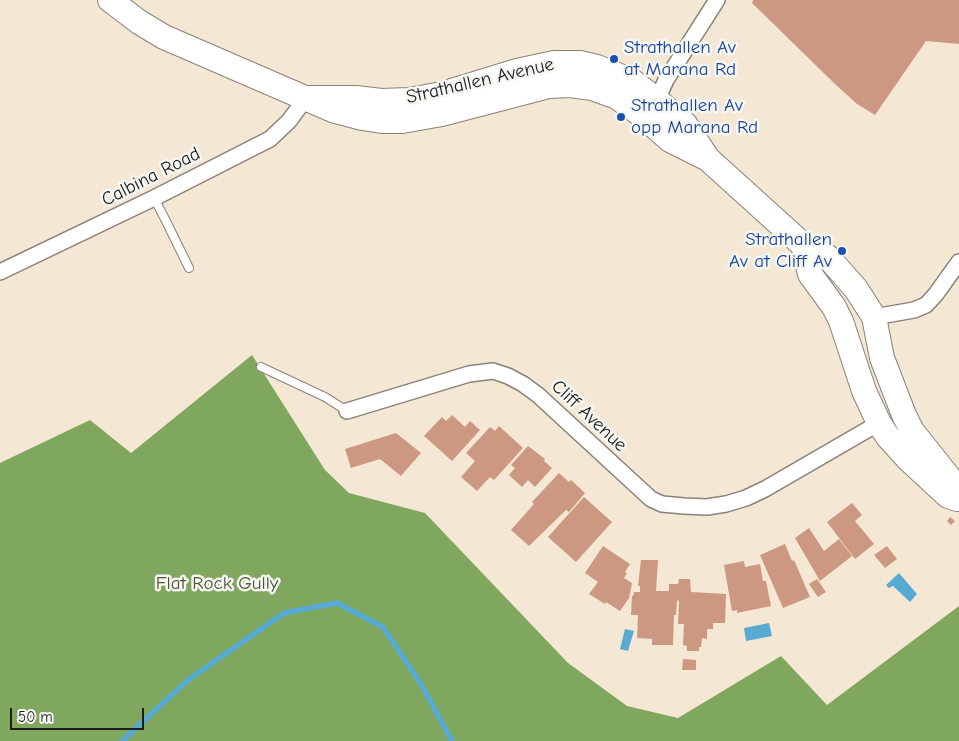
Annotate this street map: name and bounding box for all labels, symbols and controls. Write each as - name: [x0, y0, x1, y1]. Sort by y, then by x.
- place label: Strathallen Av at Marana Rd: [624, 37, 736, 81]
- street label: Strathallen Avenue: [404, 53, 556, 109]
- marker: Strathallen Av at Marana Rd: [608, 53, 620, 65]
- place label: Strathallen Av opp Marana Rd: [631, 95, 758, 139]
- marker: Strathallen Av opp Marana Rd: [615, 111, 627, 123]
- street label: Calbina Road: [98, 142, 204, 212]
- place label: Strathallen Av at Cliff Av: [729, 229, 832, 273]
- marker: Strathallen Av at Cliff Av: [836, 245, 848, 257]
- street label: Cliff Avenue: [547, 375, 631, 457]
- park label: Flat Rock Gully: [156, 573, 278, 595]
- scale bar: [12, 698, 146, 730]
- text: 50 m: [18, 708, 53, 726]

